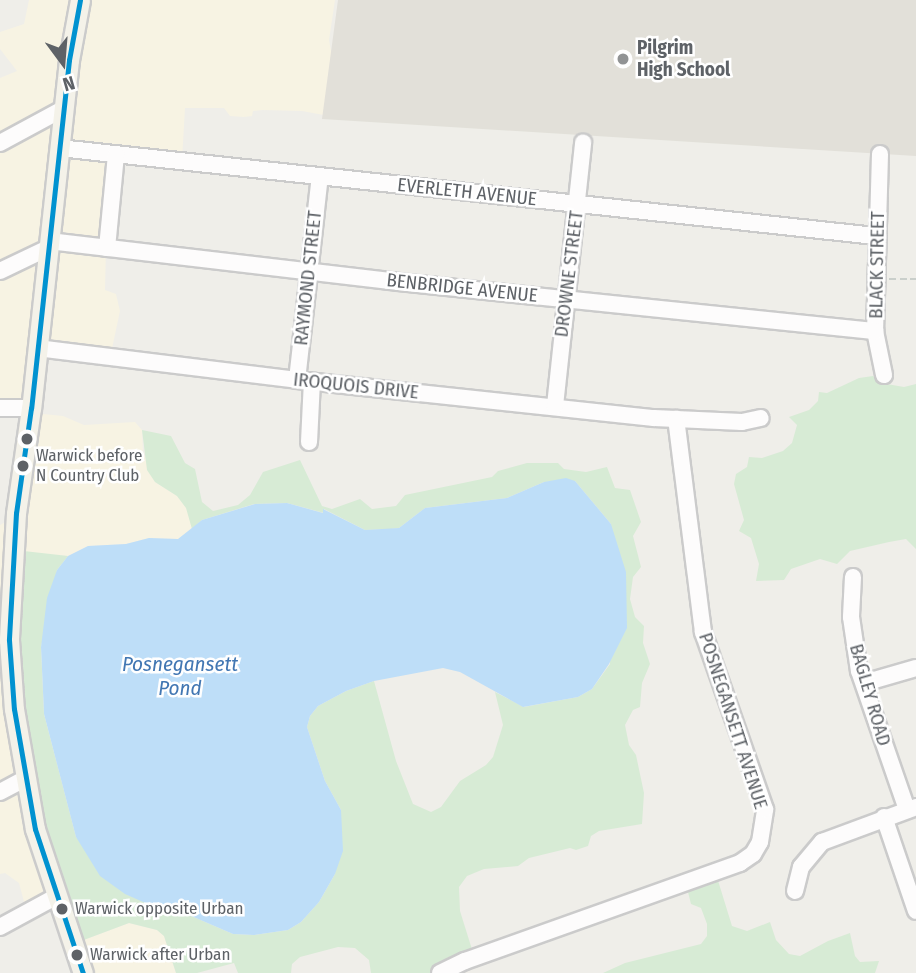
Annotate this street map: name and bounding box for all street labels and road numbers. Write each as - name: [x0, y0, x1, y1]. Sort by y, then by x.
- street label: EVERLETH AVENUE: [396, 173, 538, 211]
- street label: RAYMOND STREET: [290, 209, 326, 347]
- street label: DROWNE STREET: [550, 210, 588, 338]
- street label: BLACK STREET: [865, 211, 889, 319]
- street label: BENBRIDGE AVENUE: [385, 269, 539, 307]
- street label: IROQUOIS DRIVE: [292, 368, 420, 404]
- street label: POSNEGANSETT AVENUE: [694, 630, 772, 812]
- street label: BAGLEY ROAD: [845, 641, 895, 749]

